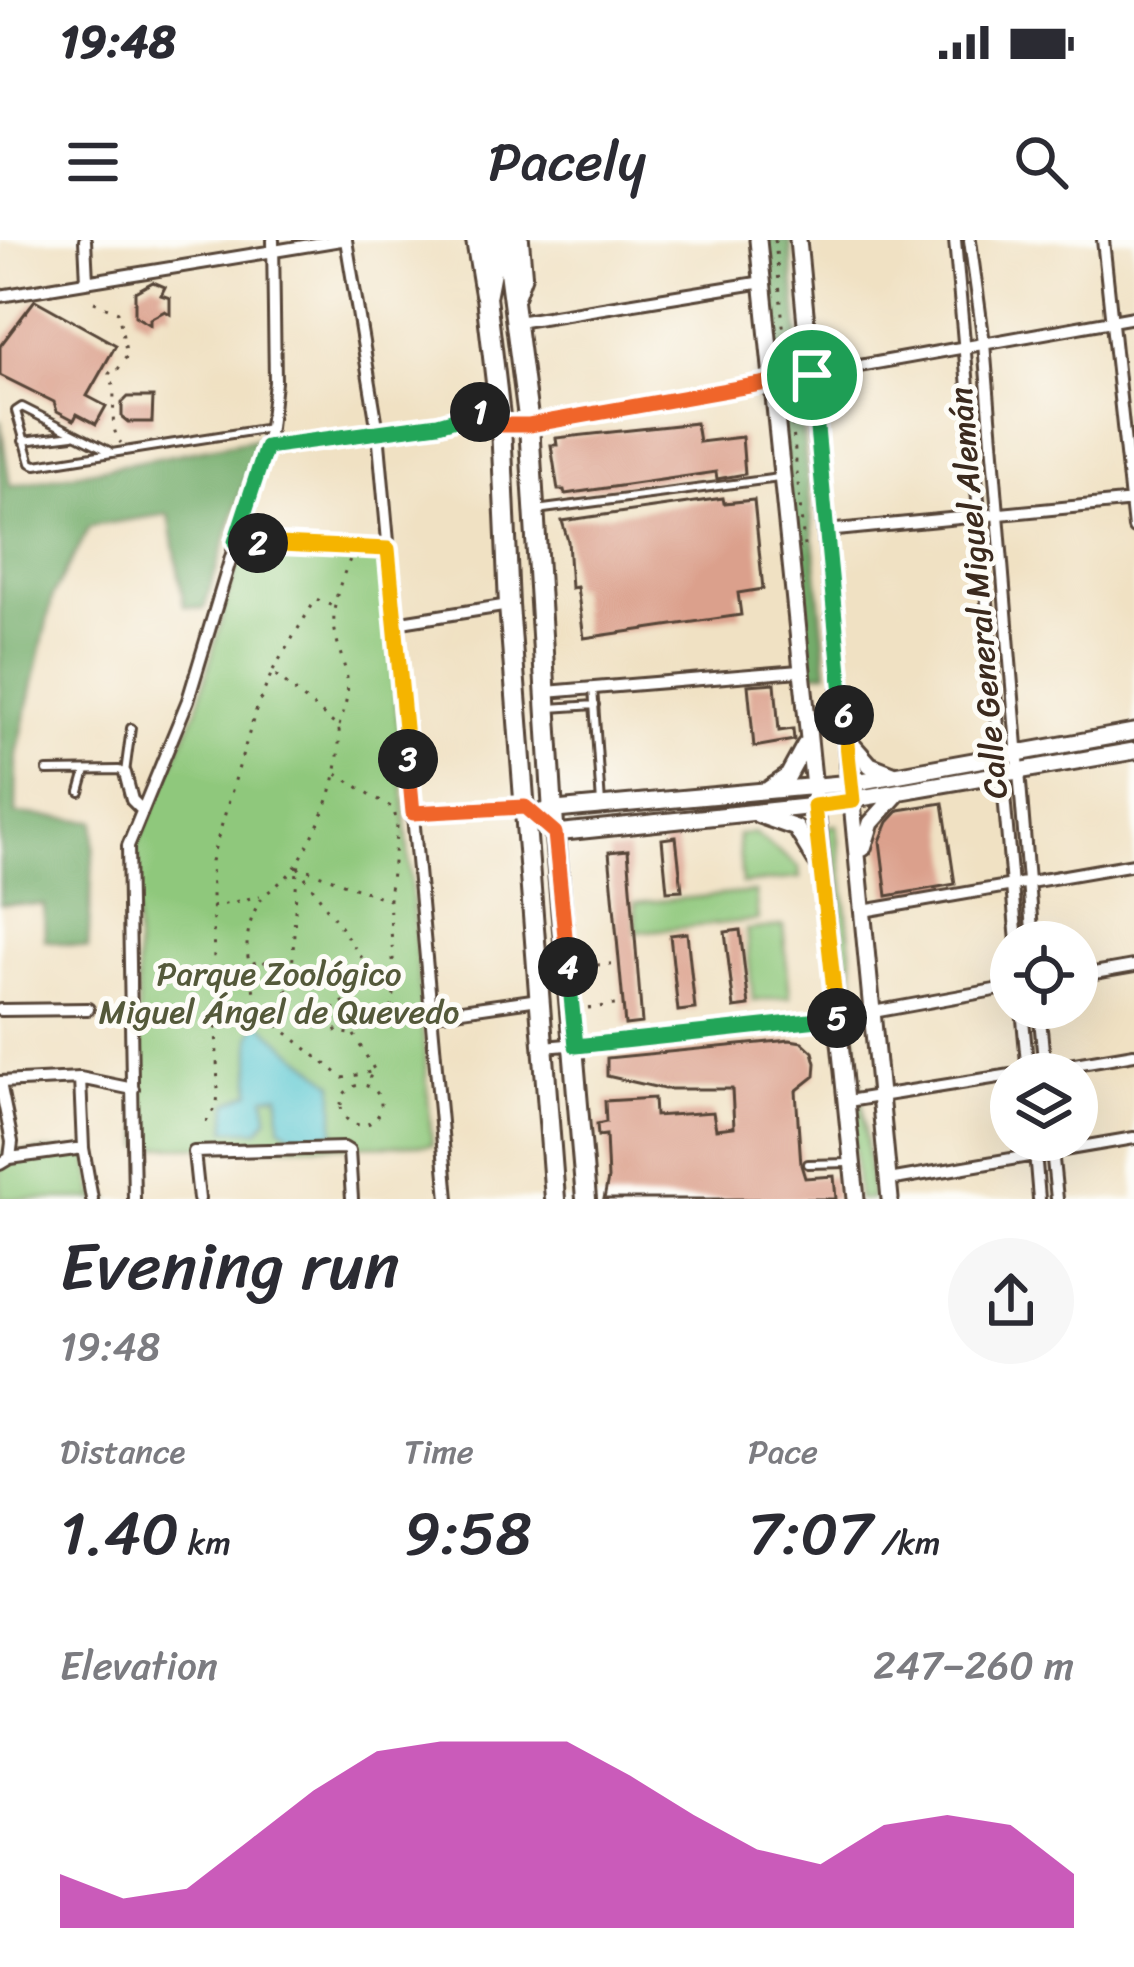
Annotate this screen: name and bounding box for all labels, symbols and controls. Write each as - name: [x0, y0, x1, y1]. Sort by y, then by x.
- text: 19:48: [60, 2, 176, 82]
- text: Pacely: [488, 114, 646, 210]
- icon: menu: [60, 129, 126, 195]
- icon: search: [1008, 129, 1074, 195]
- pin: [761, 324, 863, 426]
- icon: arrive: [779, 342, 845, 408]
- pin: 1: [450, 382, 510, 442]
- text: 1: [473, 383, 487, 441]
- street label: Calle General Miguel Alemán: [931, 384, 1025, 801]
- pin: 2: [228, 513, 288, 573]
- text: 2: [248, 514, 268, 572]
- pin: 6: [814, 685, 874, 745]
- text: 6: [835, 686, 853, 744]
- pin: 3: [378, 729, 438, 789]
- text: 3: [399, 730, 417, 788]
- map controls: [990, 921, 1098, 1161]
- button: locate: [990, 921, 1098, 1029]
- pin: 4: [538, 937, 598, 997]
- text: 4: [558, 938, 578, 996]
- park label: Parque Zoológico Miguel Ángel de Quevedo: [99, 945, 459, 1041]
- pin: 5: [807, 988, 867, 1048]
- text: 5: [827, 989, 847, 1047]
- button: layers: [990, 1053, 1098, 1161]
- text: Evening run: [60, 1208, 400, 1325]
- button: share: [948, 1238, 1074, 1364]
- text: 19:48: [60, 1312, 160, 1381]
- text: Distance: [60, 1423, 185, 1481]
- text: Time: [404, 1423, 474, 1481]
- text: Pace: [748, 1423, 818, 1481]
- text: 1.40: [60, 1481, 179, 1587]
- text: 9:58: [404, 1481, 532, 1587]
- text: 7:07: [748, 1481, 873, 1587]
- text: km: [179, 1514, 231, 1572]
- text: /km: [873, 1514, 940, 1572]
- text: Elevation: [60, 1631, 218, 1700]
- text: 247–260 m: [873, 1631, 1074, 1700]

